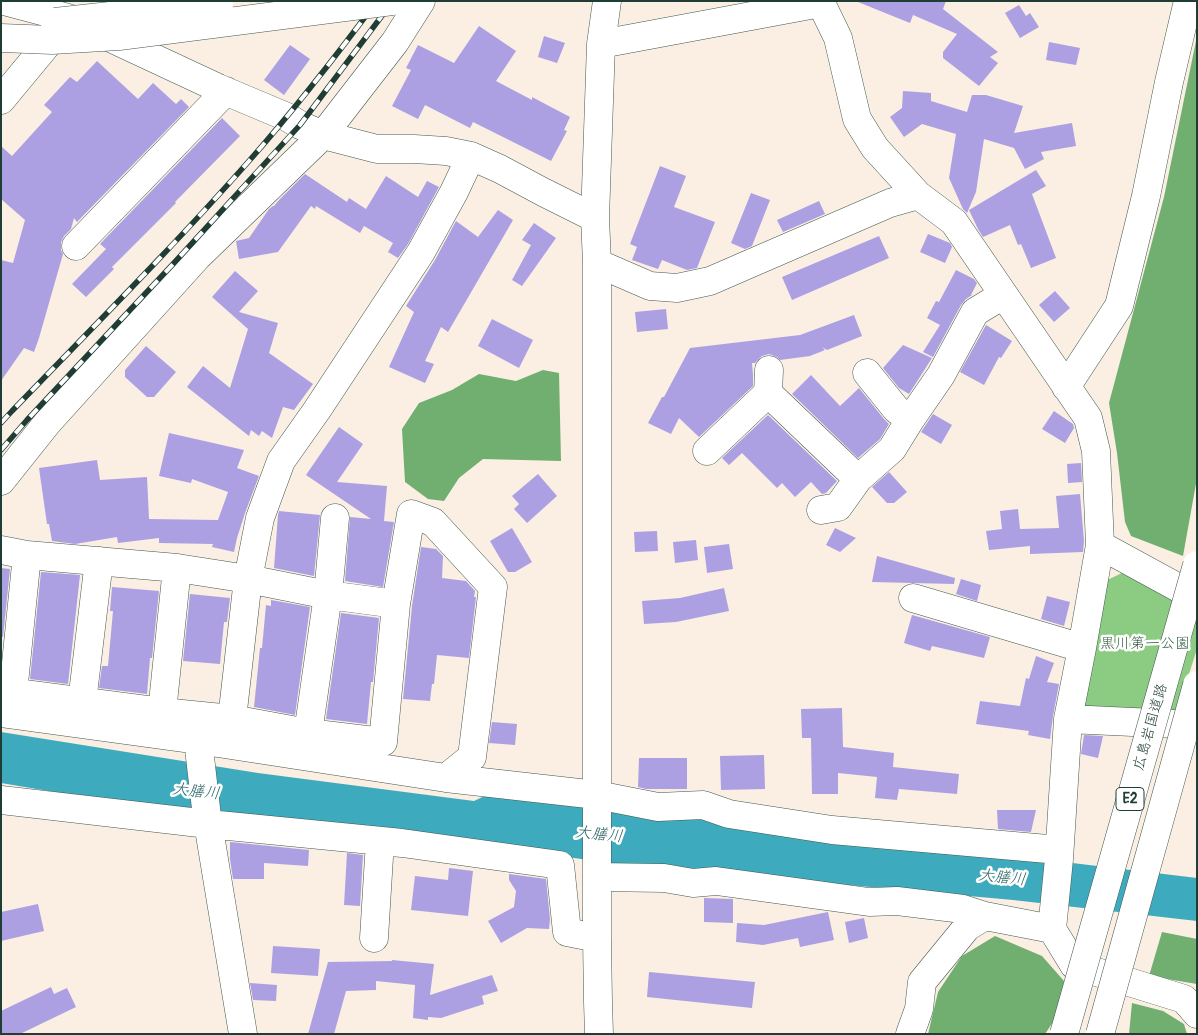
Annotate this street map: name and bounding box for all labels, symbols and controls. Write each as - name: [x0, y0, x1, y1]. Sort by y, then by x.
- park label: 黒川第一公園: [1100, 635, 1190, 653]
- street label: 広島岩国道路: [1130, 681, 1172, 773]
- water label: 大膳川: [171, 780, 221, 804]
- road number: E2: [1116, 788, 1144, 811]
- water label: 大膳川: [574, 823, 624, 847]
- water label: 大膳川: [977, 866, 1027, 890]

